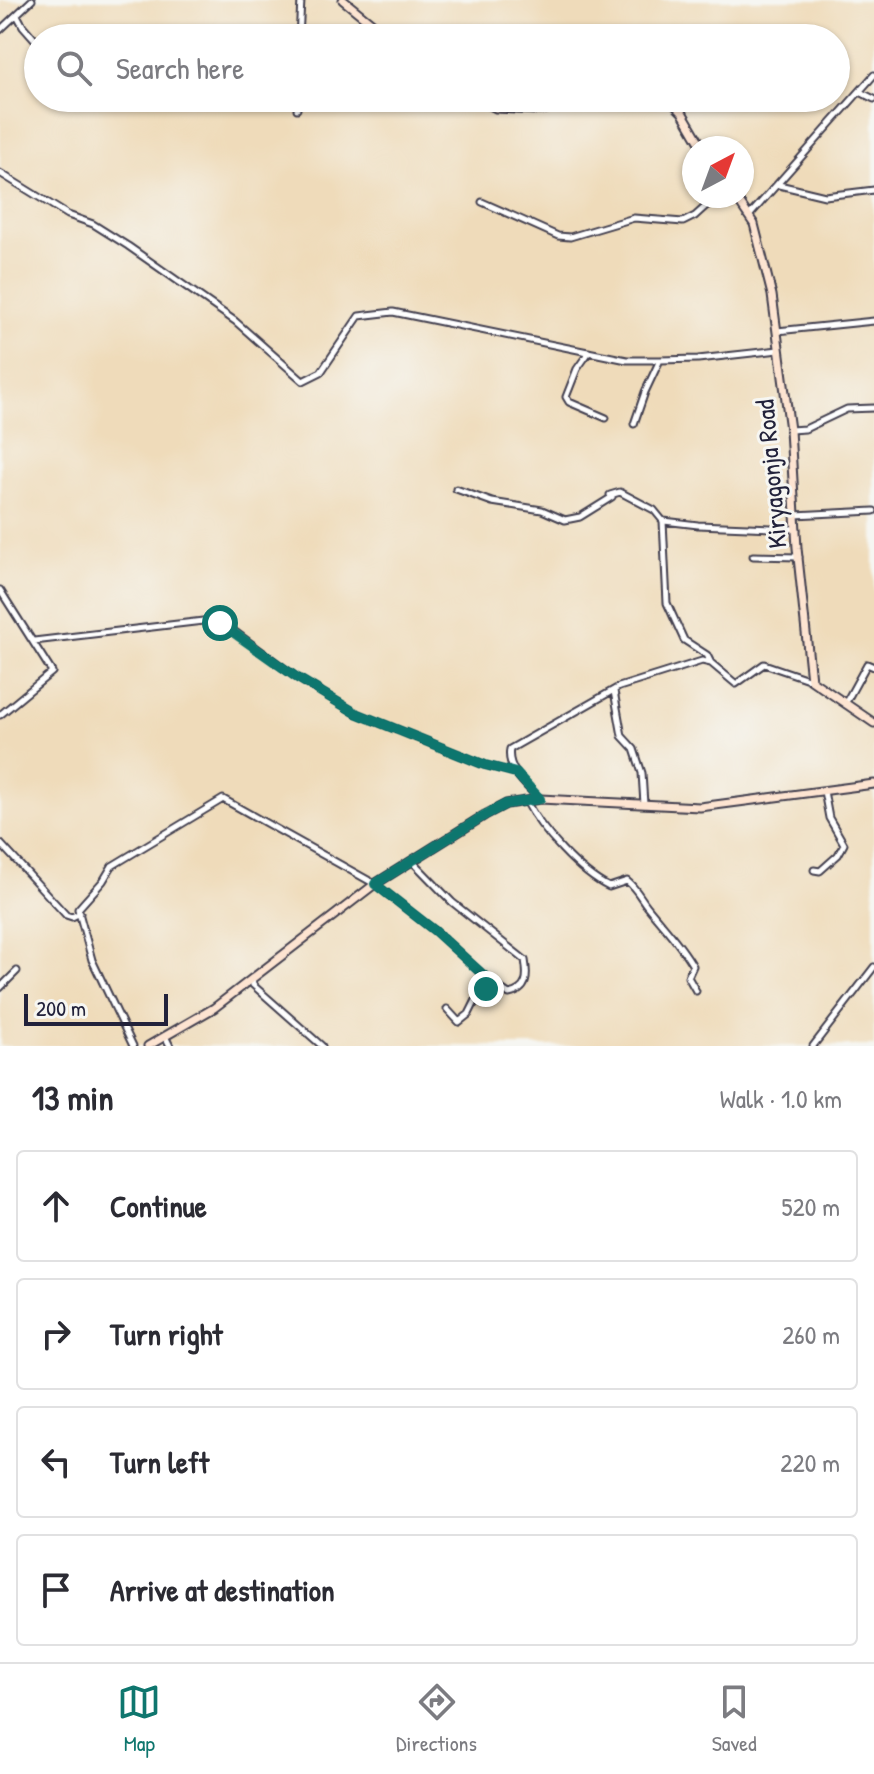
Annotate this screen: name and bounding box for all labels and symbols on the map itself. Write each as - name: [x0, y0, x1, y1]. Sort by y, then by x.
- north arrow: [682, 136, 754, 208]
- street label: Kiryagonja Road: [747, 398, 794, 550]
- route start: [202, 605, 238, 641]
- route end: [468, 971, 504, 1007]
- scale bar: [24, 990, 168, 1026]

